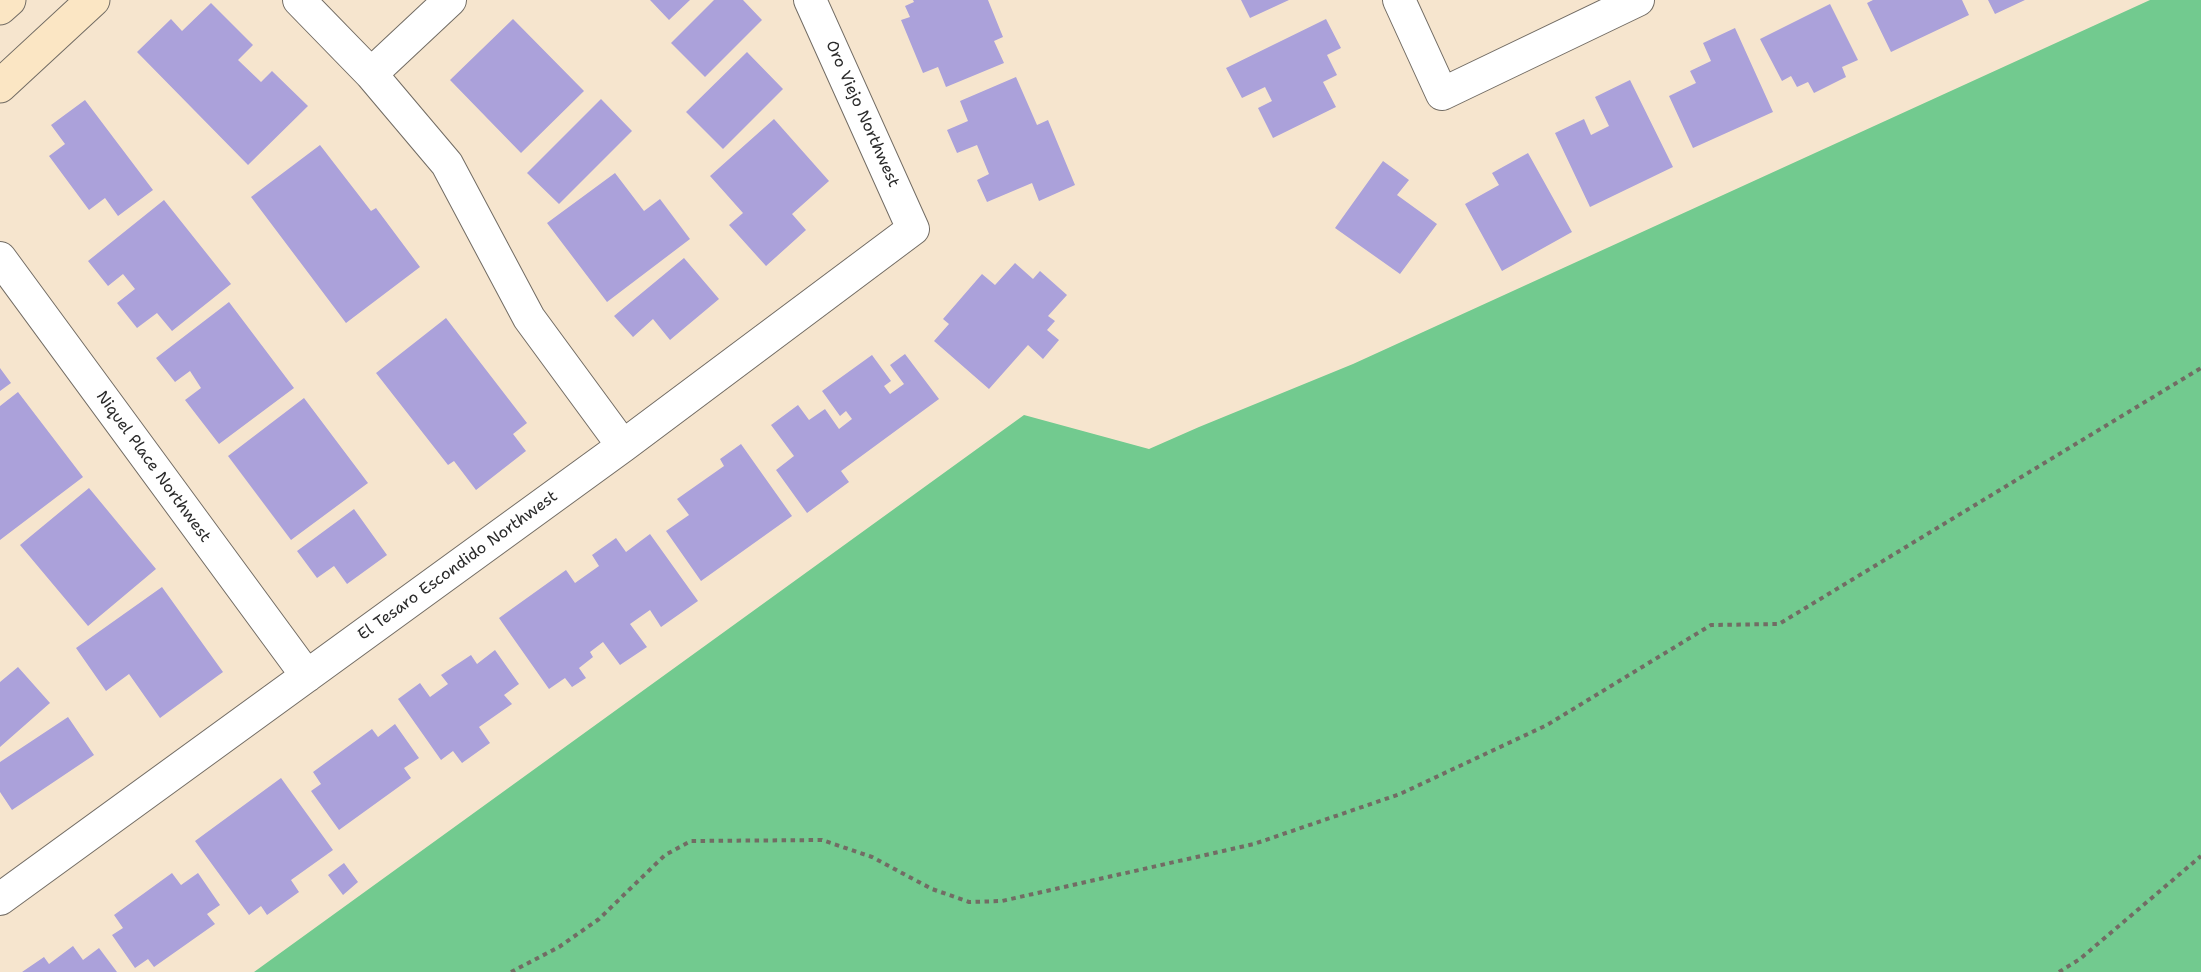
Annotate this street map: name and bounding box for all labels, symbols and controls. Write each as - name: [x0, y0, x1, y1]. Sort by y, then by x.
- street label: Oro Viejo Northwest: [821, 38, 903, 190]
- street label: Niquel Place Northwest: [92, 388, 214, 546]
- street label: El Tesaro Escondido Northwest: [354, 487, 562, 645]

